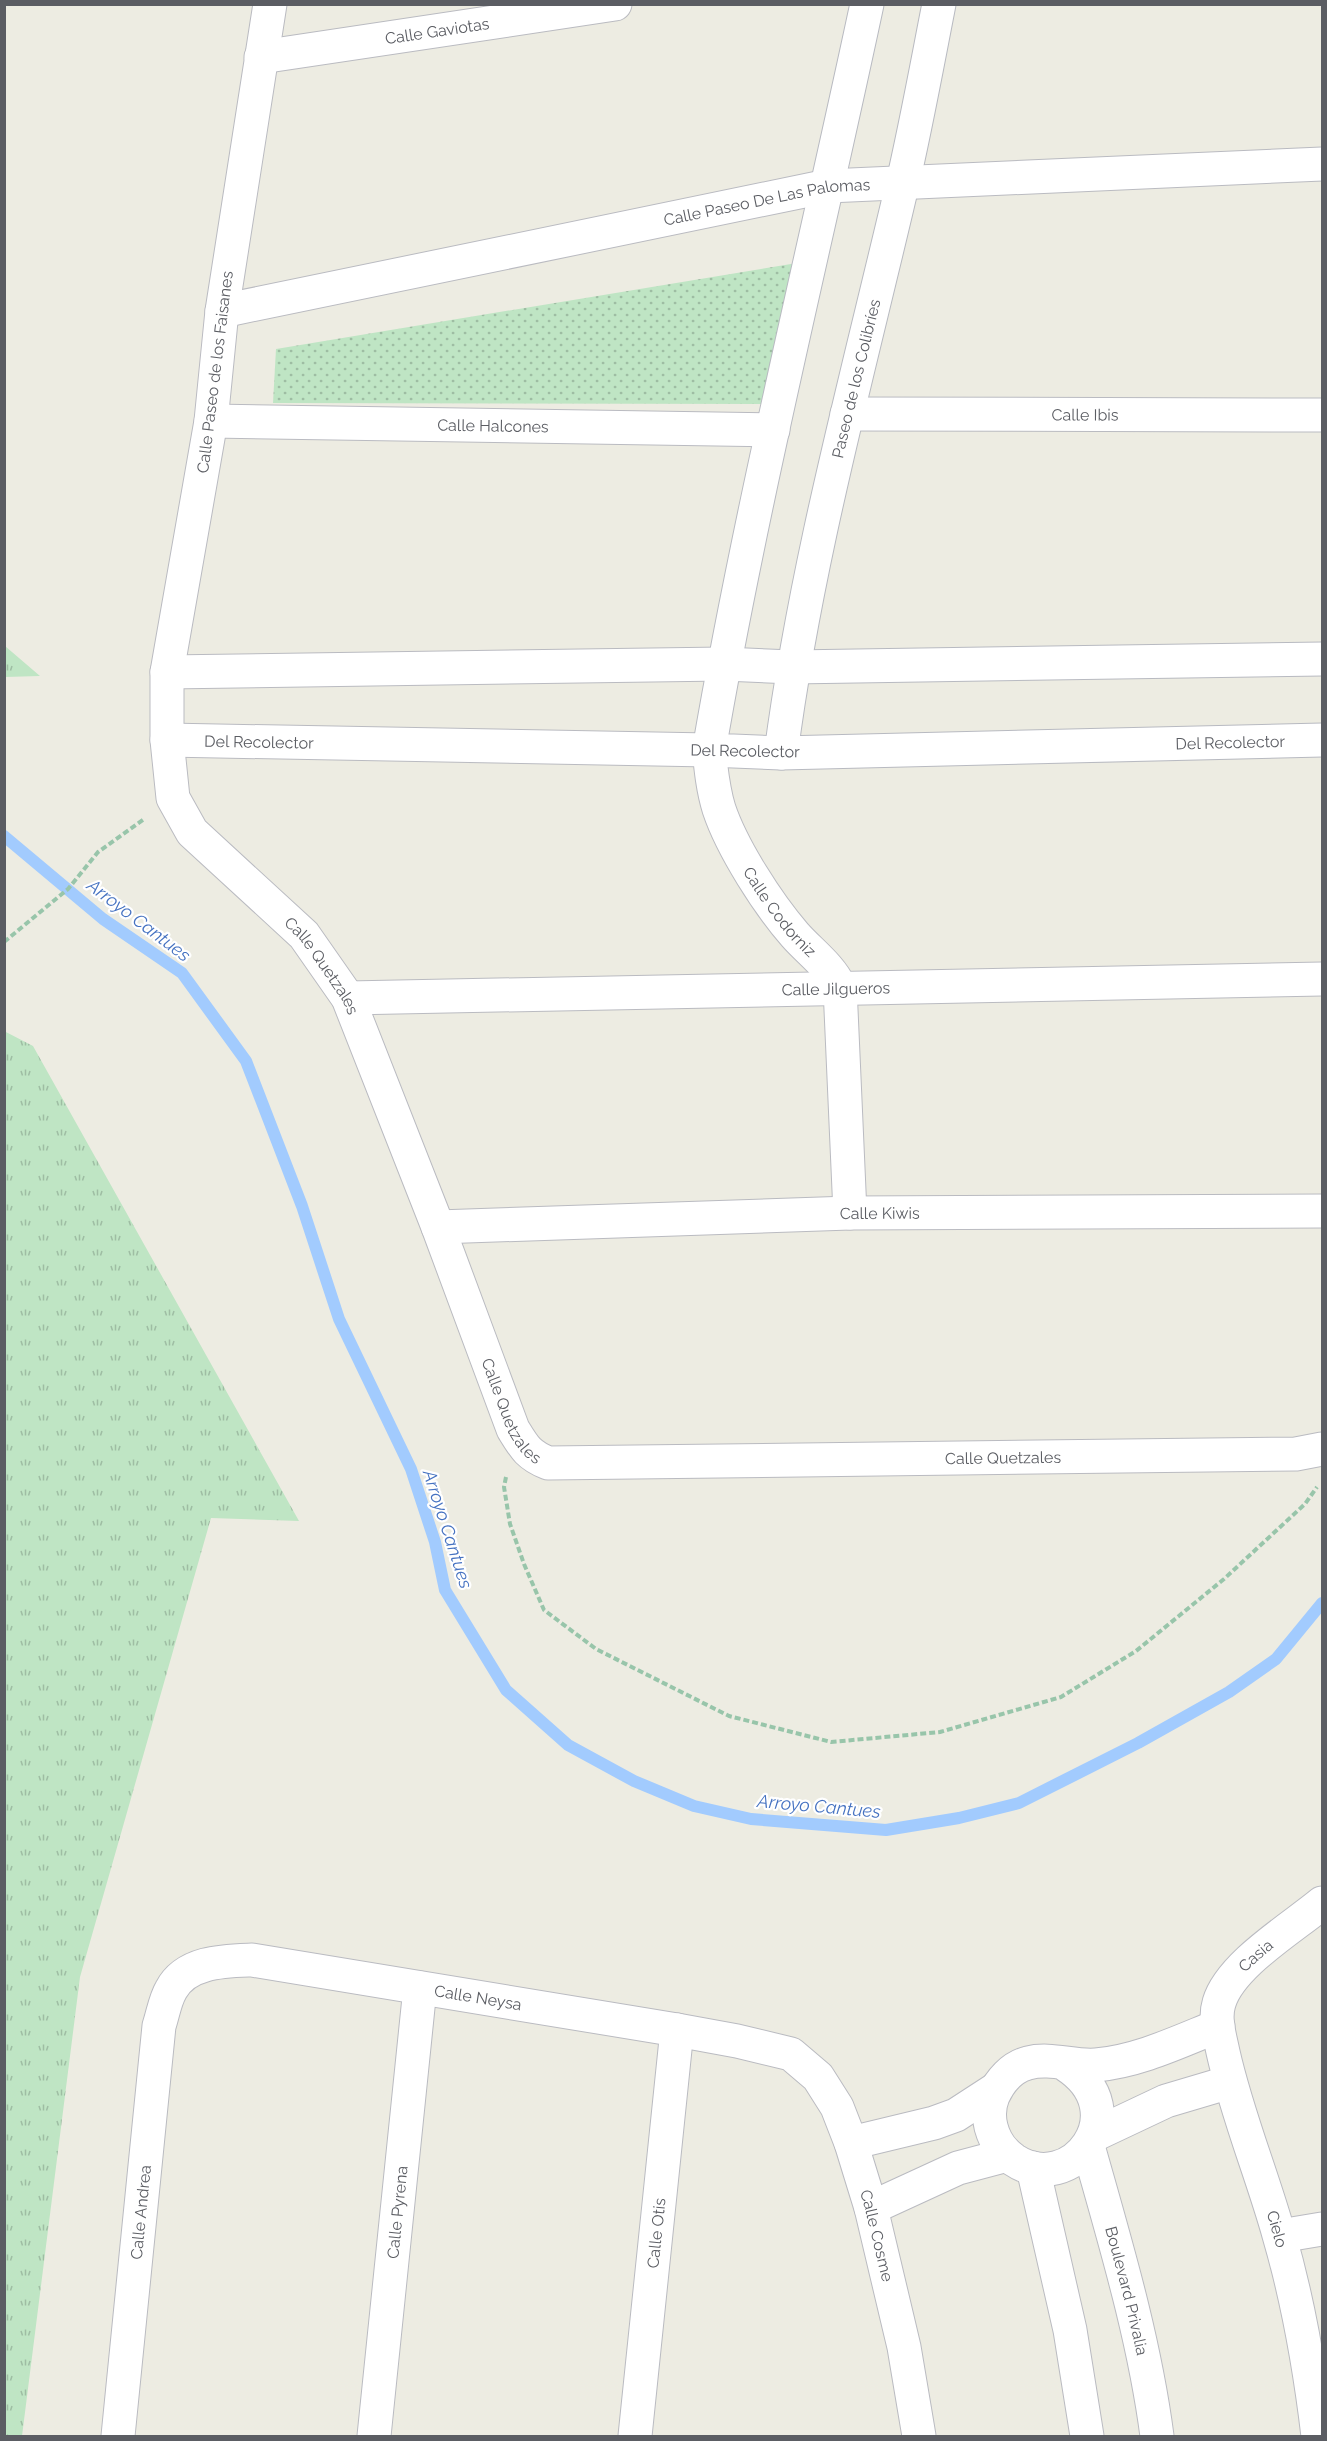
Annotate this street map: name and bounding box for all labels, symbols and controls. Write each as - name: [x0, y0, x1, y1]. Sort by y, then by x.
- street label: Calle Gaviotas: [384, 13, 491, 48]
- street label: Calle Paseo De Las Palomas: [662, 175, 871, 229]
- street label: Calle Paseo de los Faisanes: [193, 269, 237, 474]
- street label: Paseo de los Colibríes: [828, 297, 884, 460]
- street label: Calle Ibis: [1051, 405, 1119, 424]
- street label: Calle Halcones: [437, 415, 549, 436]
- street label: Del Recolector: [204, 731, 314, 752]
- street label: Del Recolector: [1175, 731, 1286, 753]
- street label: Del Recolector: [690, 741, 800, 761]
- street label: Calle Codorniz: [739, 863, 820, 961]
- water label: Arroyo Cantues: [82, 874, 195, 966]
- street label: Calle Quetzales: [281, 913, 363, 1017]
- street label: Calle Jilgueros: [781, 978, 891, 999]
- street label: Calle Kiwis: [839, 1203, 920, 1223]
- street label: Calle Quetzales: [478, 1355, 545, 1468]
- street label: Calle Quetzales: [945, 1447, 1062, 1468]
- water label: Arroyo Cantues: [419, 1466, 477, 1592]
- water label: Arroyo Cantues: [755, 1790, 882, 1822]
- street label: Casia: [1234, 1935, 1276, 1976]
- street label: Calle Neysa: [433, 1981, 523, 2014]
- street label: Calle Andrea: [126, 2164, 155, 2260]
- street label: Calle Pyrena: [383, 2165, 411, 2260]
- street label: Calle Cosme: [856, 2187, 898, 2284]
- street label: Calle Otis: [643, 2197, 669, 2269]
- street label: Cielo: [1263, 2208, 1291, 2250]
- street label: Boulevard Privalia: [1102, 2224, 1152, 2357]

